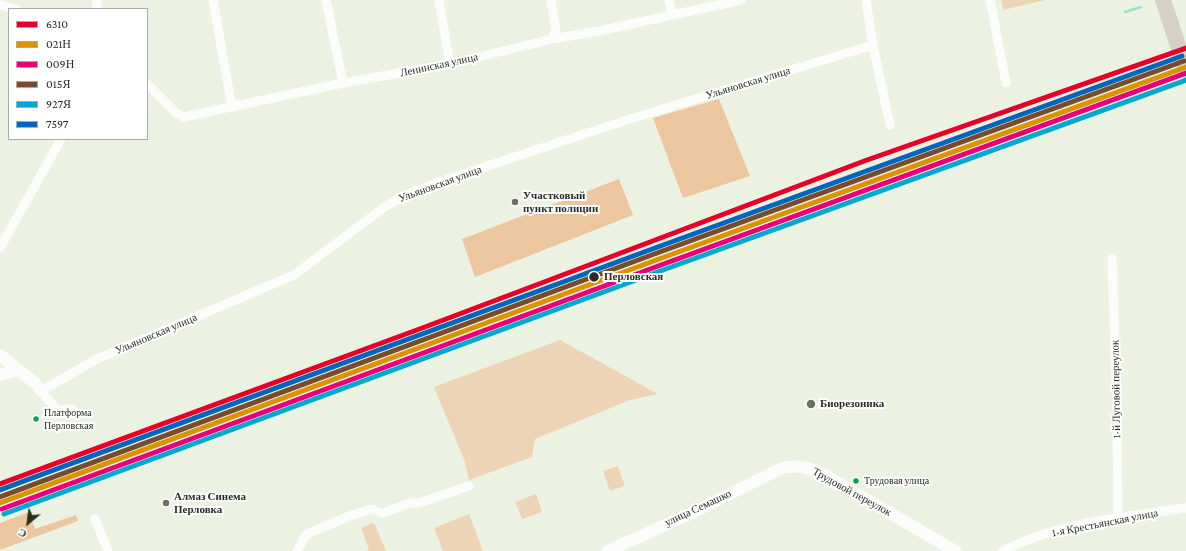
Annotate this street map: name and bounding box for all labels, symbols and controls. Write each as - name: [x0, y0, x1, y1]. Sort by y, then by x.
- legend: [8, 8, 148, 140]
- text: 6310: [46, 17, 68, 31]
- text: 021Н: [46, 37, 71, 51]
- street label: Ленинская улица: [399, 50, 479, 80]
- text: 009Н: [46, 57, 74, 71]
- street label: Ульяновская улица: [704, 64, 792, 102]
- text: 015Я: [46, 77, 70, 91]
- text: 927Я: [46, 97, 71, 111]
- text: 7597: [46, 117, 68, 131]
- street label: Ульяновская улица: [396, 163, 484, 205]
- place label: Участковый пункт полиции: [523, 189, 598, 215]
- marker: Участковый пункт полиции: [510, 197, 520, 207]
- marker: Перловская: [587, 270, 601, 284]
- place label: Перловская: [604, 270, 663, 284]
- street label: Ульяновская улица: [113, 311, 199, 357]
- street label: 1-й Луговой переулок: [1109, 339, 1123, 439]
- place label: Биорезоника: [820, 397, 884, 411]
- marker: Биорезоника: [805, 398, 817, 410]
- place label: Платформа Перловская: [44, 407, 93, 430]
- marker: Платформа Перловская: [31, 414, 41, 424]
- street label: Трудовой переулок: [810, 465, 894, 519]
- place label: Трудовая улица: [864, 475, 929, 487]
- marker: Трудовая улица: [851, 476, 861, 486]
- street label: улица Семашко: [663, 487, 733, 529]
- place label: Алмаз Синема Перловка: [174, 490, 246, 516]
- marker: Алмаз Синема Перловка: [161, 498, 171, 508]
- north arrow: [8, 503, 48, 543]
- street label: 1-я Крестьянская улица: [1051, 506, 1159, 540]
- text: С: [16, 526, 29, 541]

